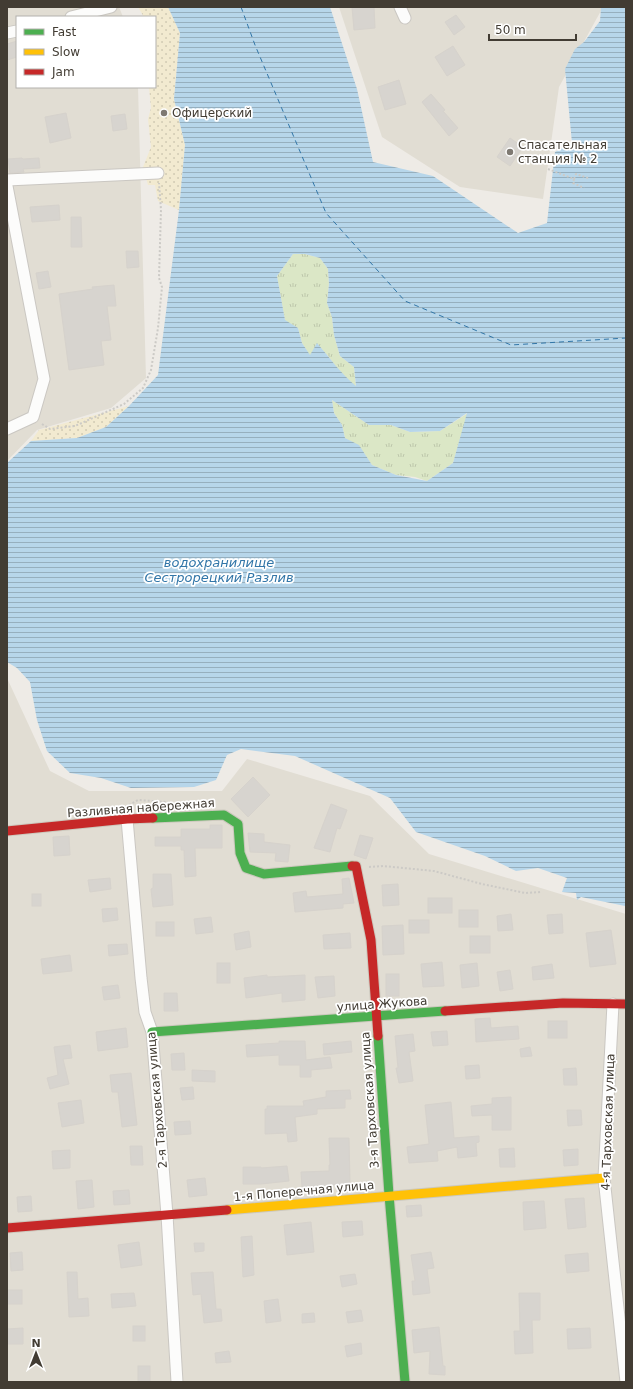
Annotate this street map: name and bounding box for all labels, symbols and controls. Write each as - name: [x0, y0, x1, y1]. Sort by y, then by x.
- legend: [16, 16, 156, 88]
- scale bar: [489, 16, 576, 42]
- text: 50 m: [495, 23, 526, 37]
- text: Fast: [52, 25, 76, 39]
- text: Slow: [52, 45, 80, 59]
- text: Jam: [51, 65, 75, 79]
- place label: Офицерский: [172, 106, 252, 120]
- marker: Офицерский: [159, 108, 169, 118]
- place label: Спасательная станция № 2: [518, 138, 607, 166]
- marker: Спасательная станция № 2: [505, 147, 515, 157]
- water label: водохранилище Сестрорецкий Разлив: [144, 555, 294, 585]
- street label: Разливная набережная: [67, 796, 215, 820]
- street label: улица Жукова: [336, 994, 428, 1014]
- street label: 2-я Тарховская улица: [144, 1031, 170, 1169]
- street label: 3-я Тарховская улица: [358, 1031, 382, 1169]
- street label: 4-я Тарховская улица: [599, 1053, 617, 1191]
- street label: 1-я Поперечная улица: [233, 1178, 375, 1204]
- north arrow: [16, 1333, 56, 1373]
- text: N: [31, 1337, 41, 1350]

